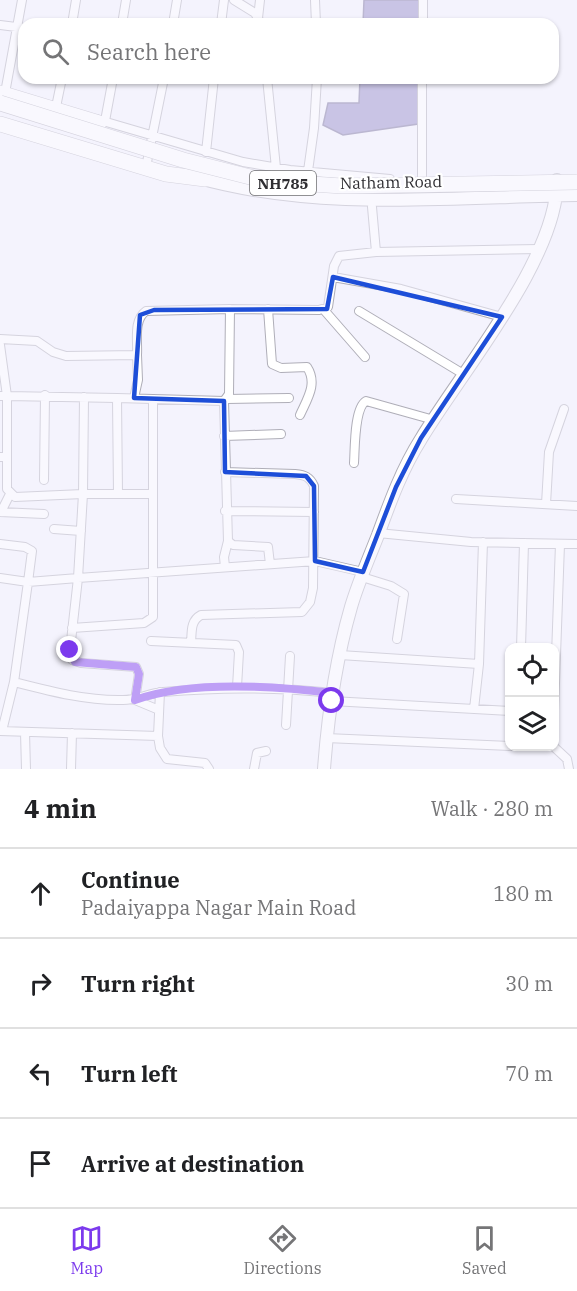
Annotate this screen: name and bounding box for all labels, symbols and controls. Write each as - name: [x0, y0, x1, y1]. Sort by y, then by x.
- search box: [18, 18, 559, 84]
- icon: search: [39, 35, 72, 68]
- text: Search here: [87, 37, 211, 66]
- road number: NH785: [250, 171, 316, 195]
- street label: Natham Road: [340, 171, 443, 193]
- route end: [56, 636, 82, 662]
- map controls: [505, 643, 559, 751]
- button: locate: [505, 643, 559, 697]
- route start: [318, 687, 344, 713]
- button: layers: [505, 697, 559, 751]
- text: 4 min: [24, 791, 97, 825]
- text: Walk · 280 m: [431, 795, 553, 822]
- text: Continue: [81, 865, 180, 894]
- icon: ahead: [24, 877, 57, 910]
- text: 180 m: [493, 880, 553, 907]
- text: Padaiyappa Nagar Main Road: [81, 894, 356, 921]
- icon: right: [24, 967, 57, 1000]
- text: Turn right: [81, 969, 195, 998]
- text: 30 m: [505, 970, 553, 997]
- icon: left: [24, 1057, 57, 1090]
- text: Turn left: [81, 1059, 177, 1088]
- text: 70 m: [505, 1060, 553, 1087]
- icon: arrive: [24, 1147, 57, 1180]
- text: Arrive at destination: [81, 1149, 304, 1178]
- tab: Map: [70, 1222, 103, 1278]
- tab: Directions: [244, 1222, 322, 1278]
- tab: Saved: [462, 1222, 507, 1278]

